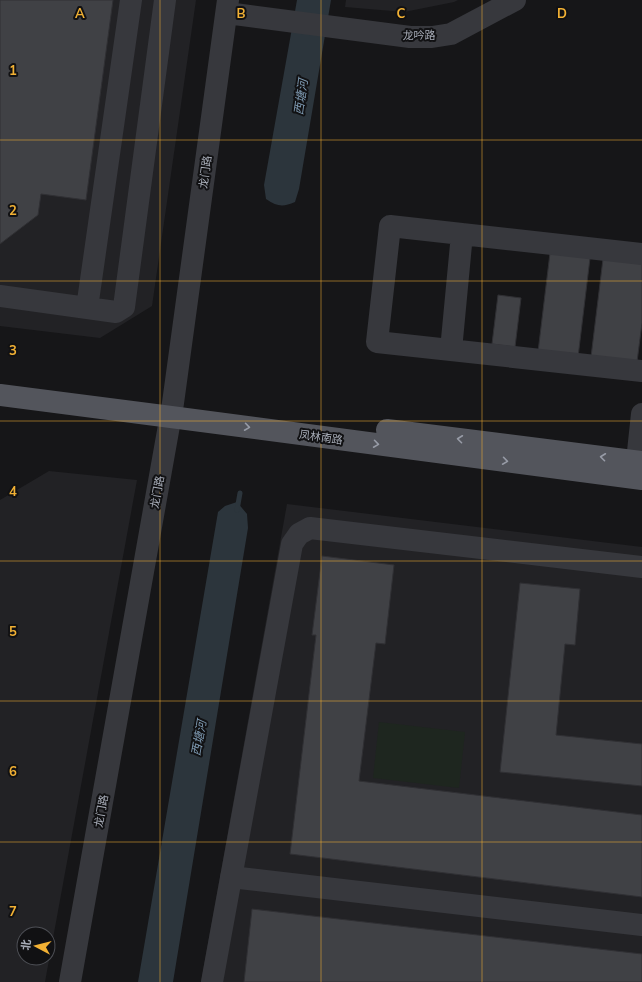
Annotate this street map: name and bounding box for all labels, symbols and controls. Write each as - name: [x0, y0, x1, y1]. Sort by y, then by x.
- text: A: [75, 5, 85, 21]
- text: B: [237, 5, 246, 21]
- text: C: [397, 5, 406, 21]
- text: D: [557, 5, 567, 21]
- street label: 龙吟路: [403, 28, 436, 42]
- text: 1: [9, 62, 17, 78]
- water label: 西塘河: [291, 76, 311, 116]
- street label: 龙门路: [196, 155, 214, 189]
- text: 2: [9, 202, 17, 218]
- text: 3: [9, 342, 17, 358]
- one-way arrow: [244, 422, 250, 431]
- street label: 凤林南路: [298, 427, 344, 447]
- one-way arrow: [457, 435, 463, 444]
- one-way arrow: [373, 439, 379, 448]
- one-way arrow: [600, 453, 606, 462]
- one-way arrow: [502, 456, 508, 465]
- street label: 龙门路: [147, 475, 167, 509]
- text: 4: [9, 483, 17, 499]
- text: 5: [9, 623, 17, 639]
- water label: 西塘河: [188, 717, 209, 757]
- text: 6: [9, 763, 17, 779]
- street label: 龙门路: [91, 794, 111, 828]
- text: 7: [9, 903, 17, 919]
- north arrow: [16, 926, 56, 966]
- text: 北: [18, 938, 34, 951]

